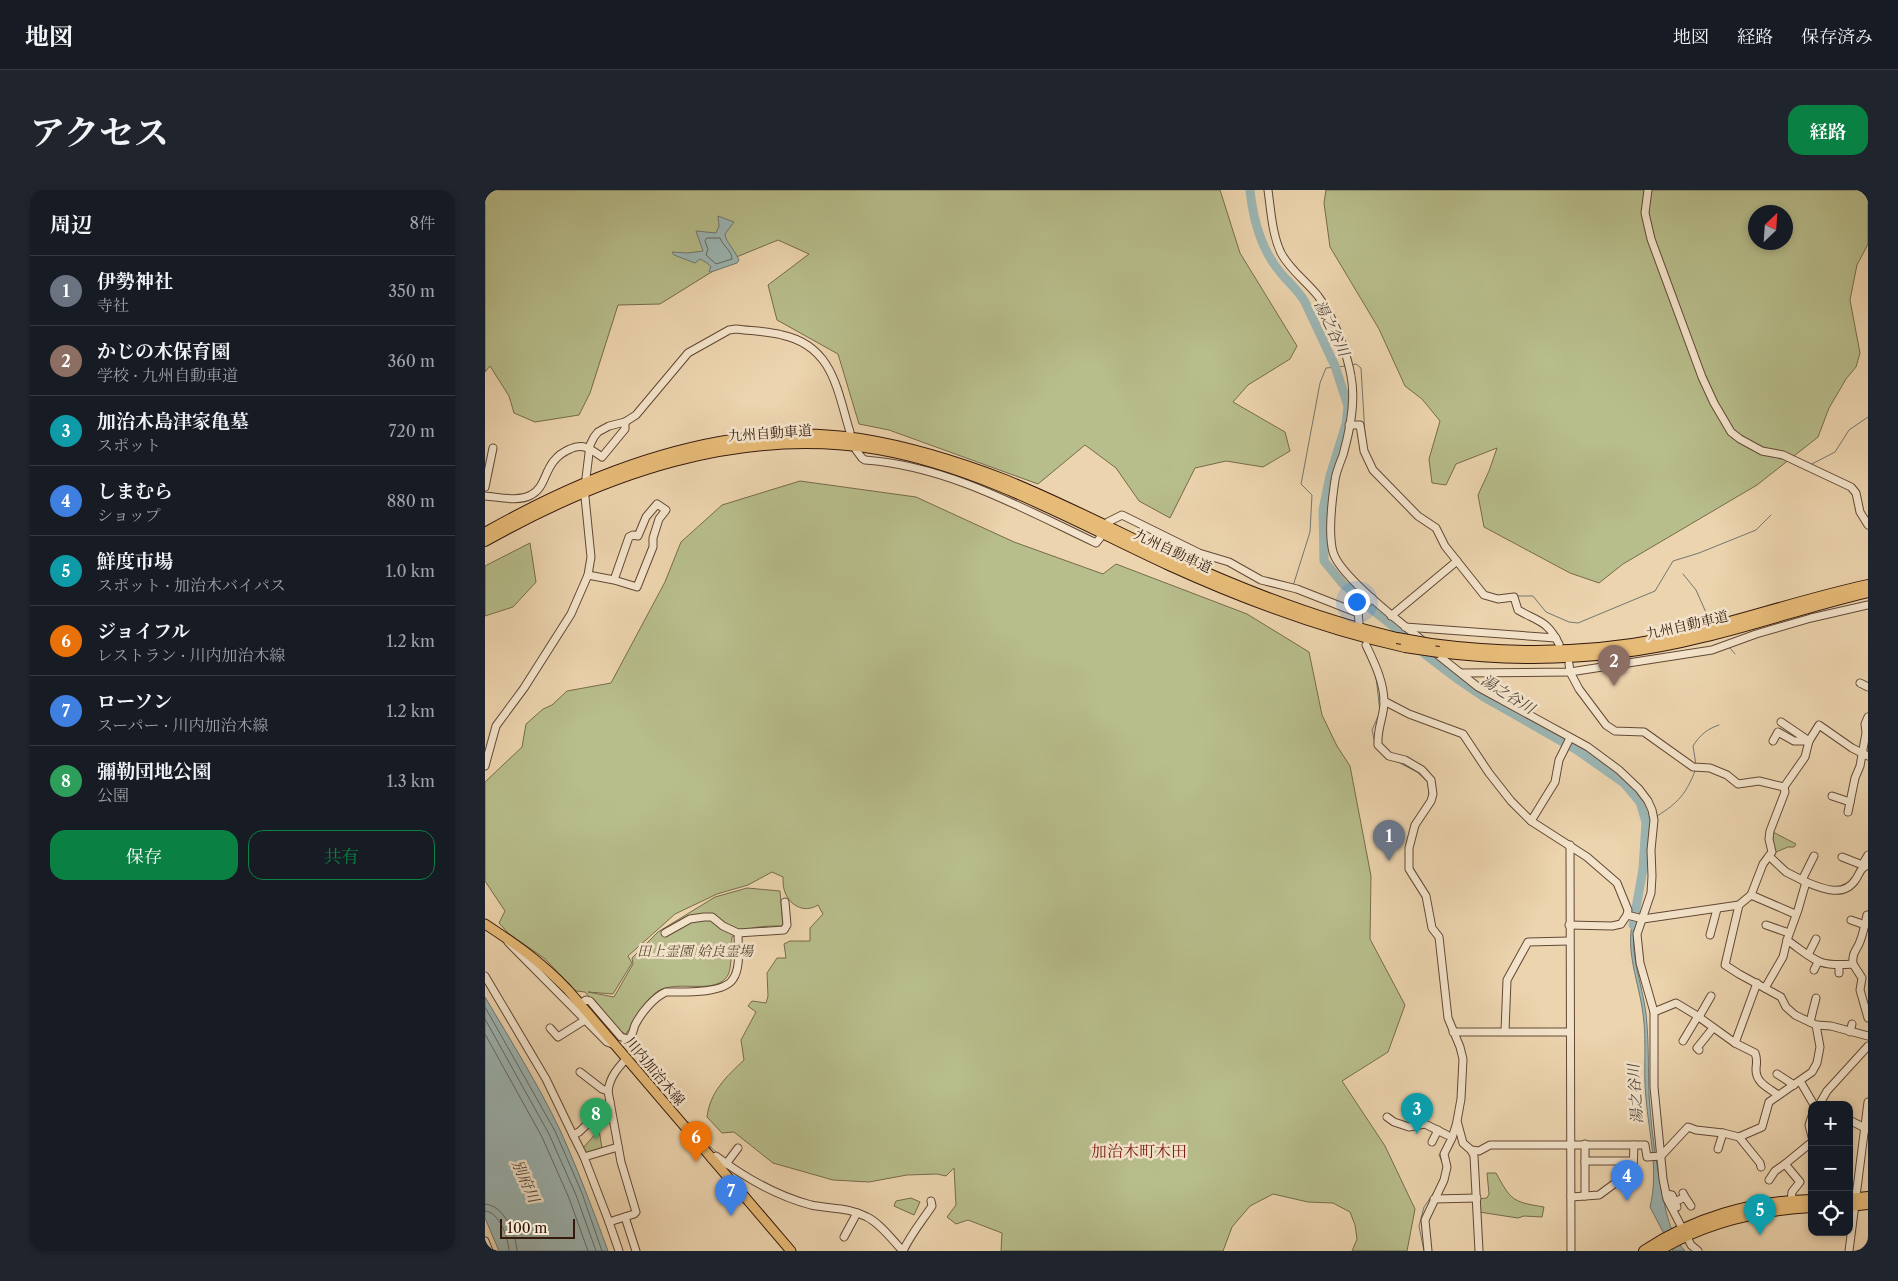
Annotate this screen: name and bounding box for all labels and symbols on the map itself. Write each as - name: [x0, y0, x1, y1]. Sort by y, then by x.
- north arrow: [1748, 205, 1793, 250]
- water label: 湯之谷川: [1310, 297, 1355, 361]
- street label: 九州自動車道: [727, 421, 813, 445]
- street label: 九州自動車道: [1131, 525, 1215, 577]
- your location: [1344, 589, 1370, 615]
- street label: 九州自動車道: [1644, 607, 1730, 643]
- pin: 2: [1598, 645, 1630, 686]
- water label: 湯之谷川: [1478, 670, 1540, 719]
- pin: 1: [1373, 820, 1405, 861]
- park label: 田上霊園 姶良霊場: [637, 942, 755, 960]
- street label: 川内加治木線: [621, 1033, 689, 1109]
- water label: 湯之谷川: [1623, 1061, 1647, 1125]
- pin: 3: [1401, 1093, 1433, 1134]
- pin: 8: [580, 1098, 612, 1139]
- pin: 6: [680, 1121, 712, 1162]
- district label: 加治木町木田: [1091, 1141, 1187, 1161]
- water label: 別府川: [508, 1157, 545, 1207]
- pin: 4: [1611, 1160, 1643, 1201]
- pin: 7: [715, 1175, 747, 1216]
- pin: 5: [1744, 1194, 1776, 1235]
- scale bar: [500, 1216, 575, 1239]

